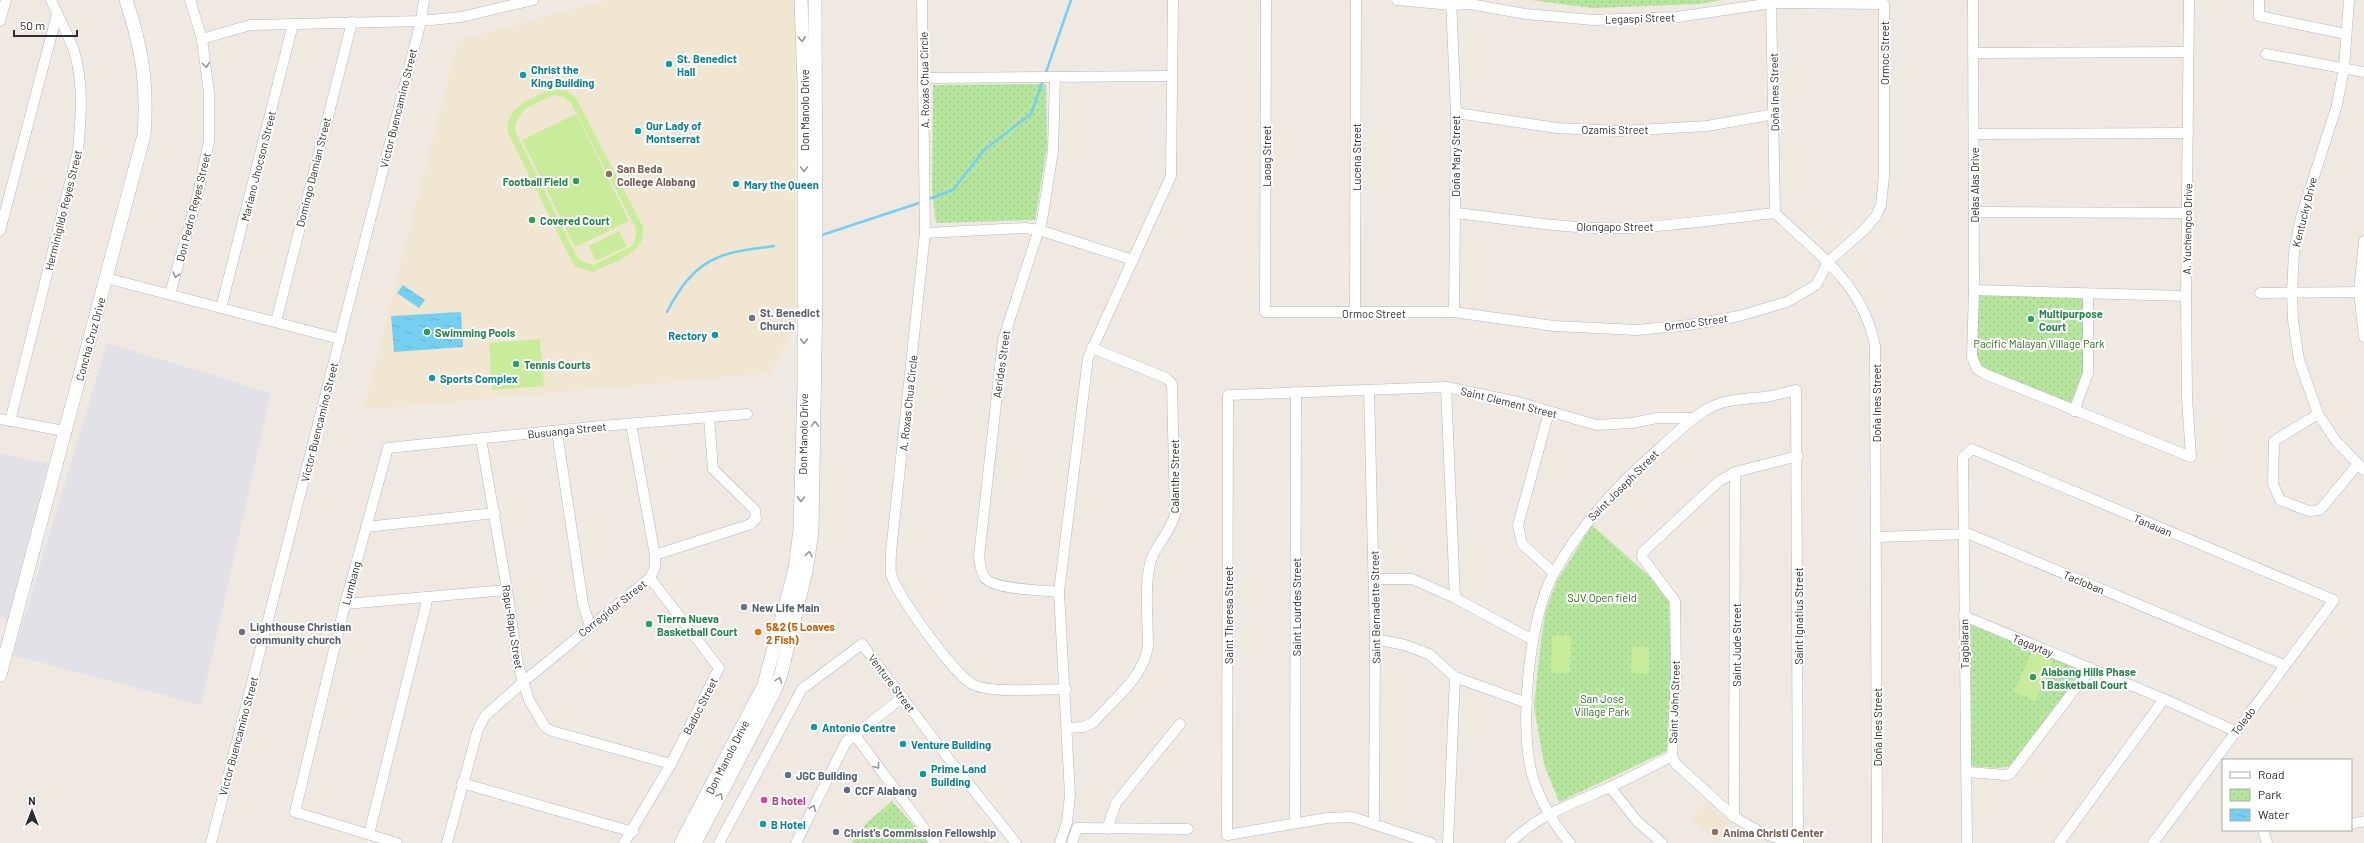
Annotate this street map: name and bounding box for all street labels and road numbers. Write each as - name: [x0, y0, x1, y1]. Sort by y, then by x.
- street label: Legaspi Street: [1605, 10, 1675, 26]
- street label: Ormoc Street: [1878, 21, 1891, 85]
- street label: A. Roxas Chua Circle: [917, 31, 931, 128]
- street label: Victor Buencamino Street: [377, 47, 419, 169]
- street label: Doña Ines Street: [1767, 53, 1781, 131]
- street label: Don Manolo Drive: [798, 69, 811, 151]
- street label: Mariano Jhocson Street: [238, 109, 278, 223]
- street label: Doña Mary Street: [1449, 115, 1462, 197]
- street label: Domingo Damian Street: [293, 116, 333, 228]
- street label: Lucena Street: [1350, 123, 1363, 191]
- street label: Ozamis Street: [1582, 123, 1648, 136]
- street label: Laoag Street: [1260, 125, 1273, 187]
- street label: Delas Alas Drive: [1968, 147, 1981, 223]
- street label: Herminigildo Reyes Street: [42, 148, 84, 272]
- street label: Don Pedro Reyes Street: [173, 151, 213, 263]
- street label: Kentucky Drive: [2289, 176, 2319, 248]
- street label: A. Yuchengco Drive: [2180, 183, 2194, 275]
- street label: Olongapo Street: [1576, 220, 1654, 233]
- street label: Concha Cruz Drive: [73, 296, 107, 382]
- street label: Ormoc Street: [1342, 307, 1406, 320]
- street label: Ormoc Street: [1663, 311, 1729, 333]
- street label: Aerides Street: [990, 329, 1012, 399]
- street label: A. Roxas Chua Circle: [896, 354, 920, 452]
- street label: Victor Buencamino Street: [298, 361, 340, 483]
- street label: Doña Ines Street: [1870, 364, 1883, 442]
- street label: Saint Clement Street: [1459, 384, 1559, 420]
- street label: Don Manolo Drive: [796, 393, 810, 475]
- street label: Busuanga Street: [527, 419, 607, 441]
- street label: Calanthe Street: [1168, 439, 1181, 513]
- street label: Saint Joseph Street: [1585, 447, 1661, 523]
- street label: Tanauan: [2132, 511, 2174, 539]
- street label: Saint Bernadette Street: [1368, 550, 1382, 664]
- street label: Saint Lourdes Street: [1290, 558, 1303, 656]
- street label: Lumbang: [339, 560, 363, 606]
- street label: Saint Theresa Street: [1222, 566, 1235, 664]
- street label: Saint Ignatius Street: [1792, 567, 1805, 665]
- street label: Tacloban: [2061, 568, 2107, 597]
- street label: Corregidor Street: [576, 577, 648, 639]
- street label: Rapu-Rapu Street: [500, 584, 526, 670]
- street label: Saint Jude Street: [1730, 603, 1743, 687]
- street label: Tagbilaran: [1957, 619, 1971, 669]
- street label: Tagaytay: [2011, 631, 2055, 659]
- street label: Venture Street: [866, 651, 918, 715]
- street label: Saint John Street: [1666, 660, 1682, 744]
- street label: Victor Buencamino Street: [216, 675, 260, 797]
- street label: Badoc Street: [680, 675, 720, 737]
- street label: Doña Ines Street: [1871, 688, 1884, 766]
- street label: Toledo: [2228, 704, 2258, 738]
- street label: Don Manolo Drive: [703, 718, 751, 796]

